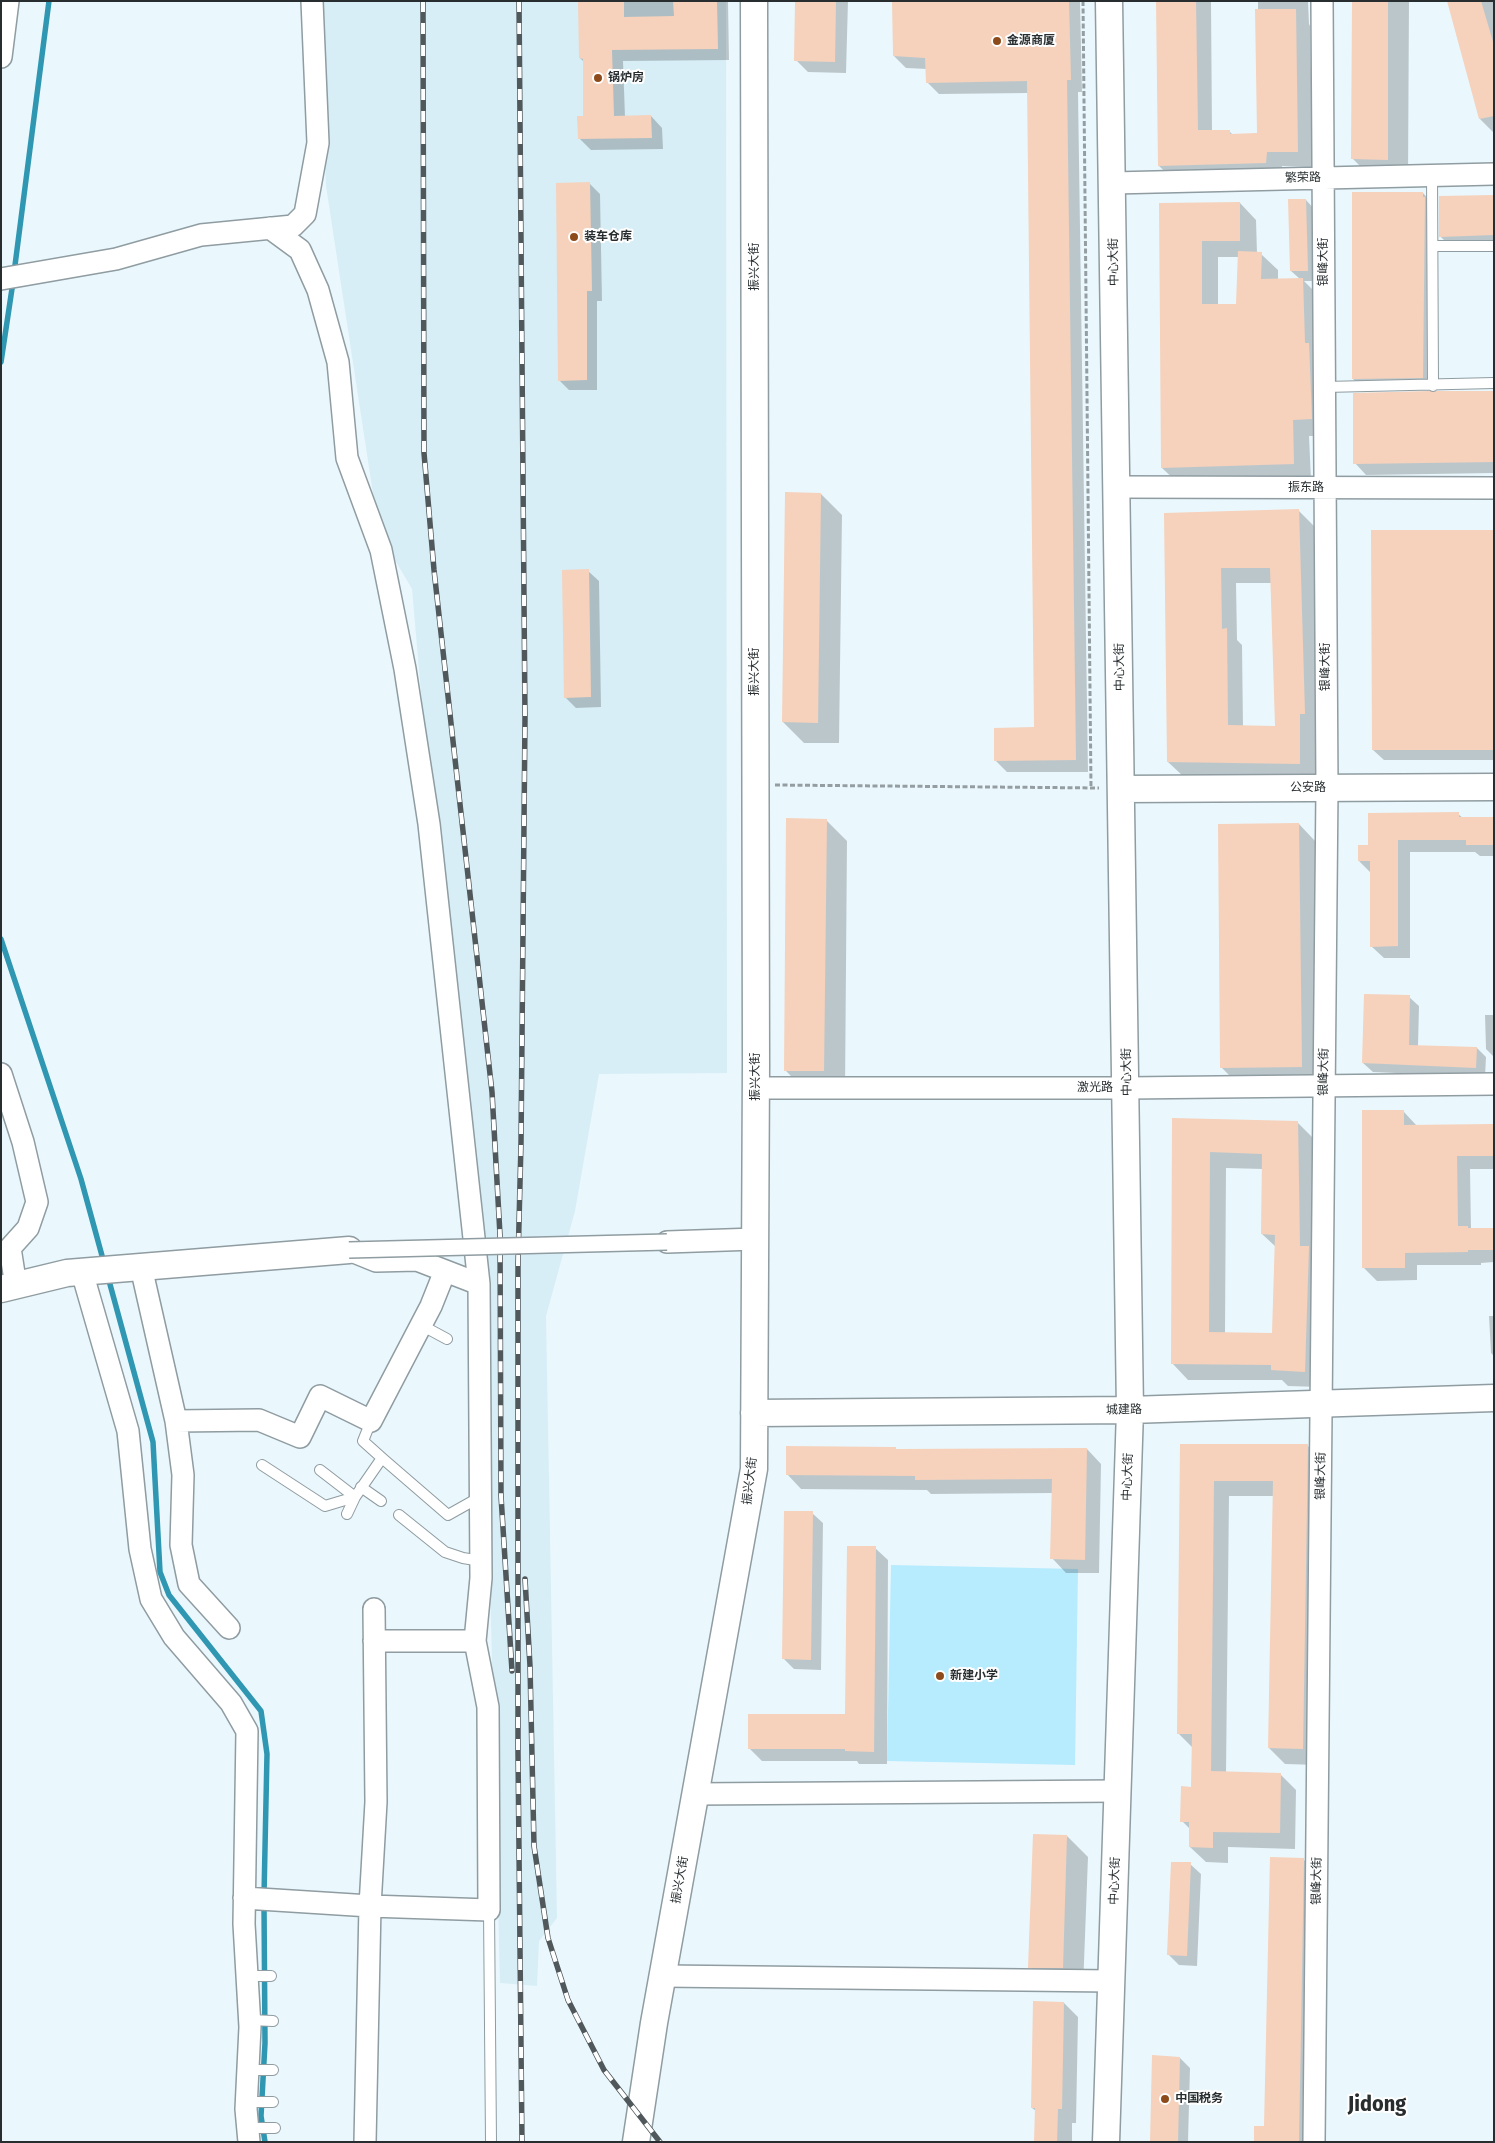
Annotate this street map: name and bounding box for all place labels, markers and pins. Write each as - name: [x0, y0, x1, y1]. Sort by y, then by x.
- place label: 金源商厦: [1007, 34, 1055, 48]
- marker: 金源商厦: [991, 35, 1003, 47]
- place label: 锅炉房: [608, 71, 644, 85]
- marker: 锅炉房: [592, 72, 604, 84]
- place label: 装车仓库: [584, 230, 632, 244]
- marker: 装车仓库: [568, 231, 580, 243]
- place label: 新建小学: [950, 1669, 998, 1683]
- marker: 新建小学: [934, 1670, 946, 1682]
- place label: 中国税务: [1175, 2092, 1223, 2106]
- marker: 中国税务: [1159, 2093, 1171, 2105]

